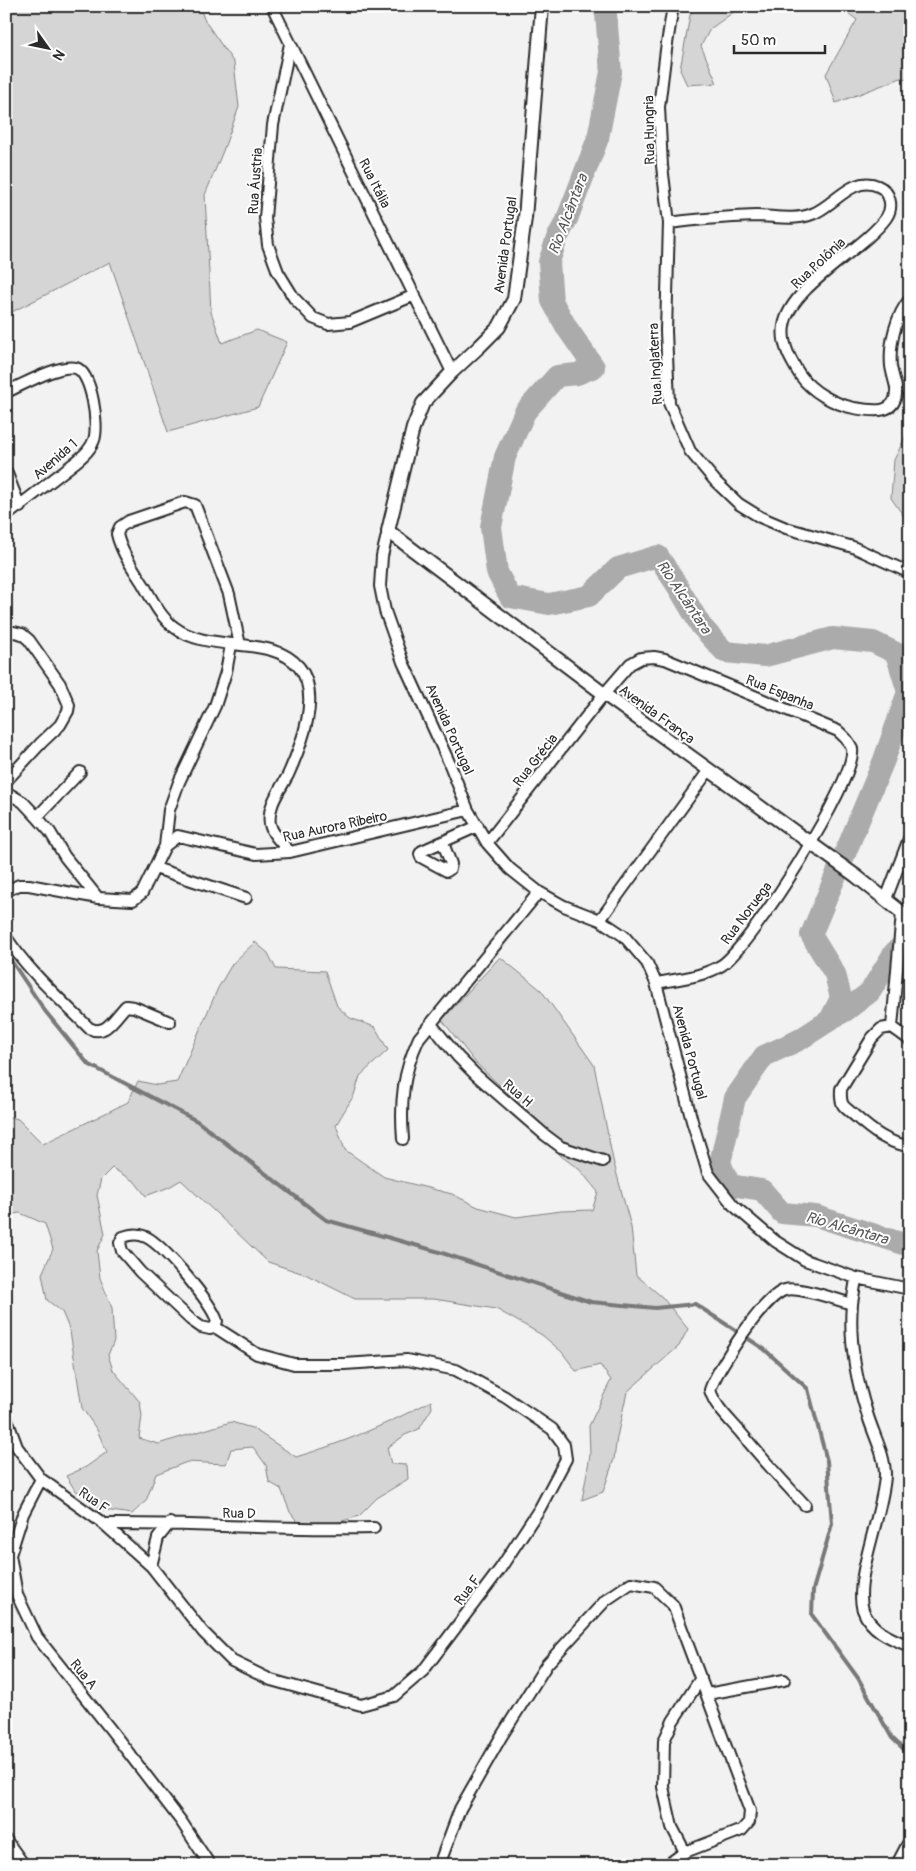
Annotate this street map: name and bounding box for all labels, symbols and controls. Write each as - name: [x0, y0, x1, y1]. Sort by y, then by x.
- north arrow: [22, 22, 72, 72]
- scale bar: [734, 22, 825, 54]
- text: 50 m: [741, 31, 776, 50]
- text: N: [49, 46, 68, 63]
- street label: Rua Hungria: [640, 95, 659, 165]
- street label: Rua Áustria: [244, 147, 266, 215]
- street label: Rua Itália: [355, 156, 394, 211]
- water label: Rio Alcântara: [544, 170, 593, 257]
- street label: Avenida Portugal: [490, 195, 521, 295]
- street label: Rua Polônia: [788, 234, 849, 293]
- street label: Rua Inglaterra: [645, 323, 666, 405]
- street label: Avenida 1: [30, 435, 81, 483]
- water label: Rio Alcântara: [652, 557, 716, 638]
- street label: Rua Espanha: [743, 671, 816, 714]
- street label: Avenida Portugal: [422, 681, 477, 777]
- street label: Avenida França: [616, 681, 698, 747]
- street label: Rua Grécia: [509, 730, 561, 790]
- street label: Rua Aurora Ribeiro: [281, 807, 389, 846]
- street label: Rua Noruega: [717, 879, 776, 948]
- street label: Avenida Portugal: [669, 1003, 710, 1102]
- street label: Rua H: [499, 1076, 536, 1111]
- water label: Rio Alcântara: [804, 1208, 891, 1250]
- street label: Rua F: [75, 1484, 112, 1517]
- street label: Rua D: [222, 1505, 256, 1522]
- street label: Rua F: [451, 1572, 484, 1609]
- street label: Rua A: [66, 1656, 101, 1693]

